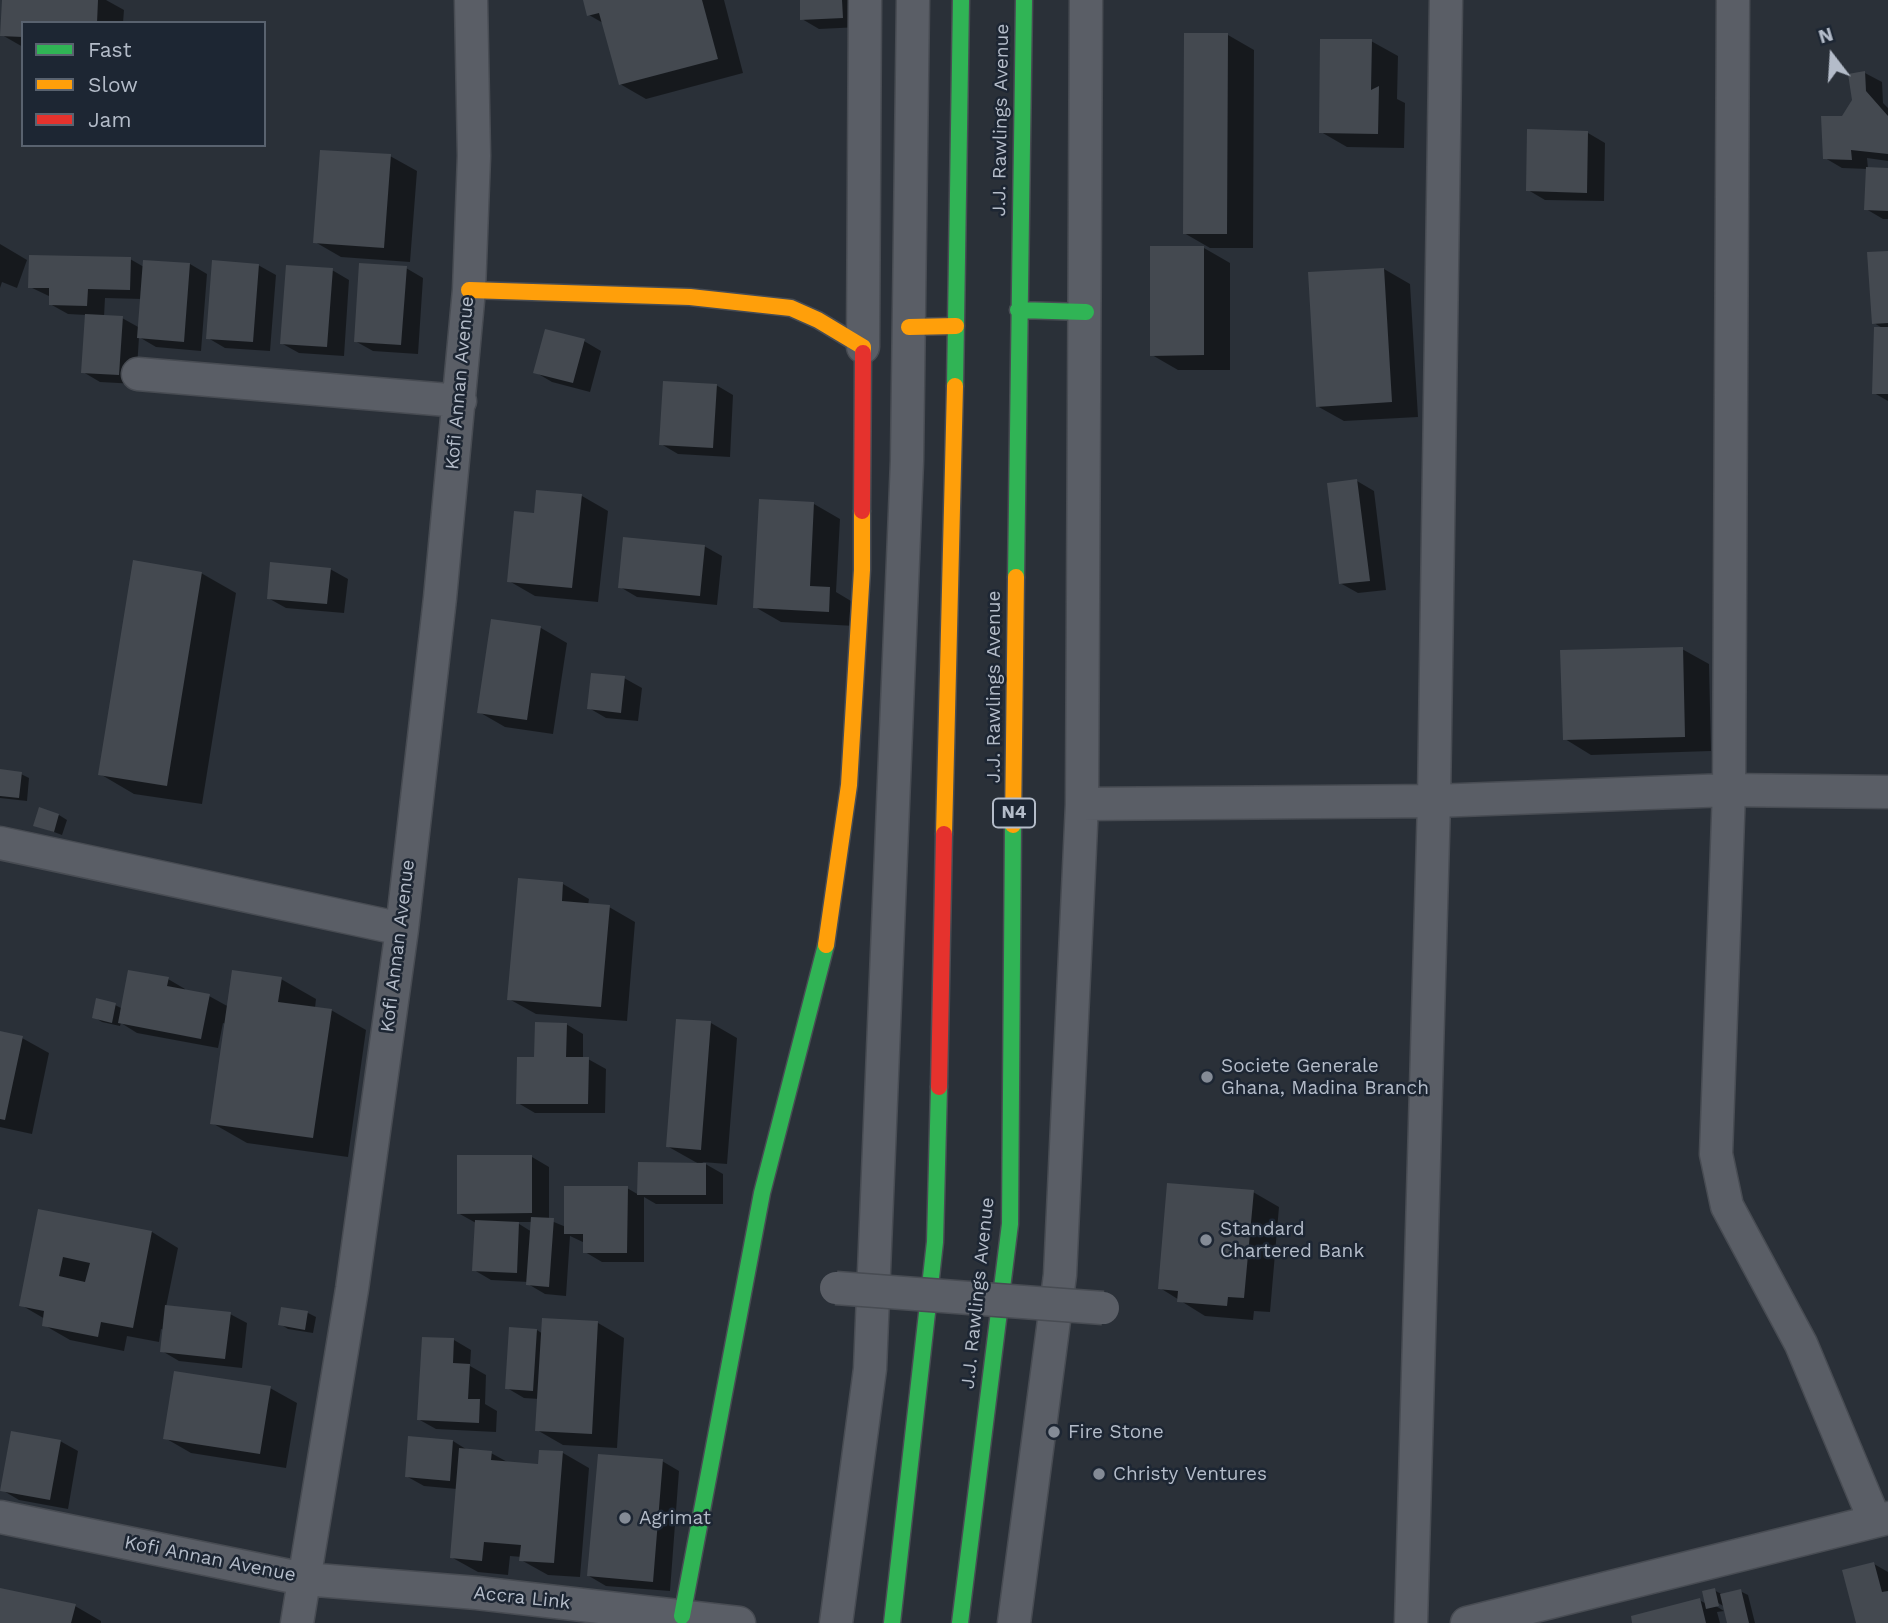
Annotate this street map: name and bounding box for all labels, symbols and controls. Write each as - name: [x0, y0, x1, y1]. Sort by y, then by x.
- legend: [21, 21, 266, 147]
- north arrow: [1797, 21, 1867, 91]
- text: N: [1816, 22, 1836, 48]
- street label: J.J. Rawlings Avenue: [988, 23, 1014, 217]
- text: Fast: [88, 37, 132, 62]
- text: Slow: [88, 72, 138, 97]
- text: Jam: [88, 107, 131, 132]
- street label: Kofi Annan Avenue: [441, 295, 479, 471]
- street label: J.J. Rawlings Avenue: [983, 591, 1005, 783]
- road number: N4: [993, 798, 1035, 828]
- street label: Kofi Annan Avenue: [376, 858, 420, 1034]
- place label: Societe Generale Ghana, Madina Branch: [1221, 1055, 1429, 1099]
- marker: Societe Generale Ghana, Madina Branch: [1199, 1069, 1215, 1085]
- street label: J.J. Rawlings Avenue: [957, 1196, 999, 1390]
- place label: Standard Chartered Bank: [1220, 1218, 1364, 1262]
- marker: Standard Chartered Bank: [1198, 1232, 1214, 1248]
- place label: Fire Stone: [1068, 1421, 1164, 1443]
- marker: Fire Stone: [1046, 1424, 1062, 1440]
- place label: Christy Ventures: [1113, 1463, 1267, 1485]
- marker: Christy Ventures: [1091, 1466, 1107, 1482]
- place label: Agrimat: [639, 1507, 711, 1529]
- marker: Agrimat: [617, 1510, 633, 1526]
- street label: Kofi Annan Avenue: [122, 1531, 298, 1587]
- street label: Accra Link: [472, 1582, 572, 1614]

